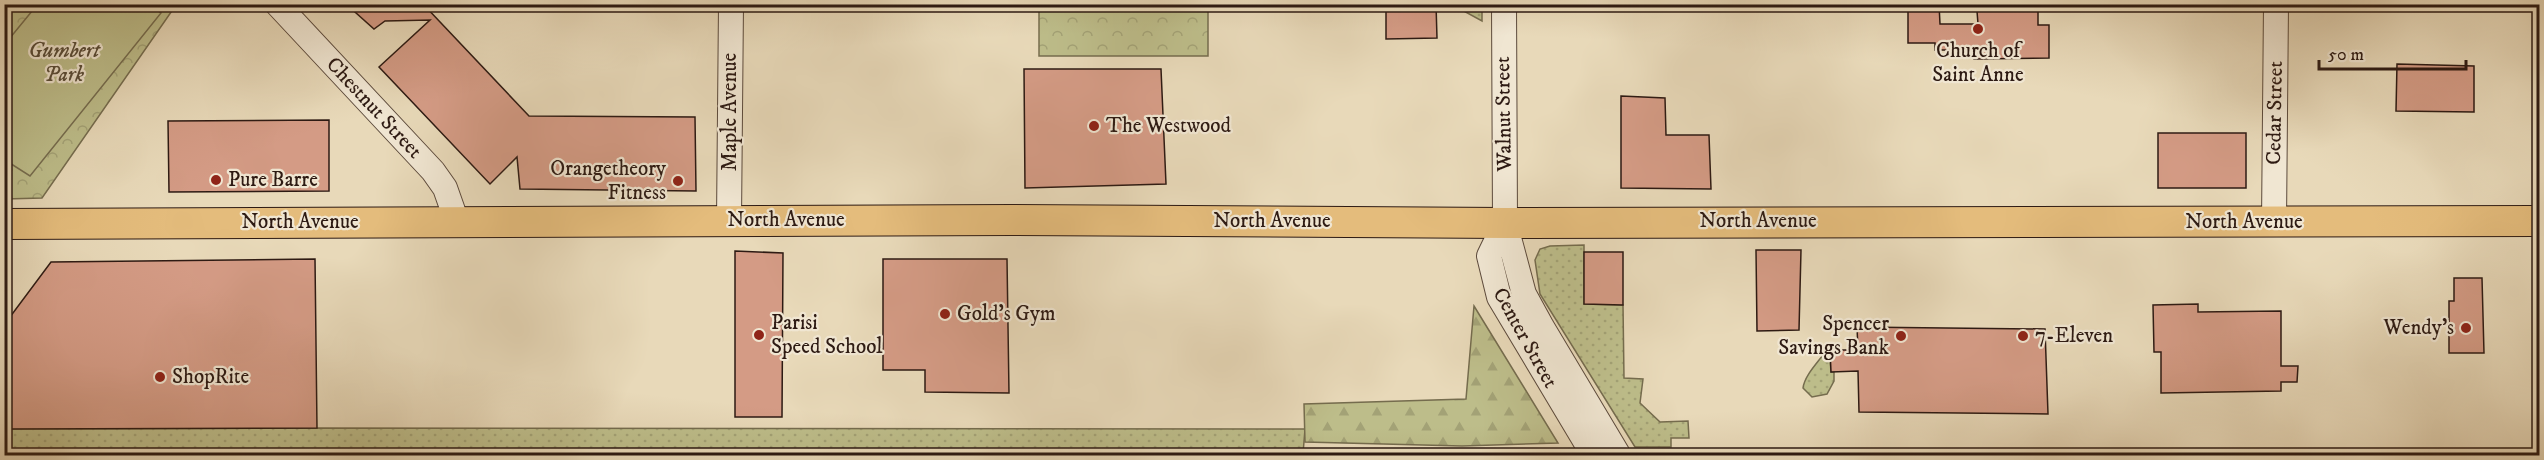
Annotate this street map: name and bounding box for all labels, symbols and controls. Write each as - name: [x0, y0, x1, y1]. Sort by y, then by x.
- marker: Church of Saint Anne: [1971, 22, 1985, 36]
- scale bar: [2319, 33, 2466, 71]
- park label: Gumbert Park: [28, 38, 101, 88]
- place label: Church of Saint Anne: [1932, 38, 2024, 88]
- text: 50 m: [2328, 44, 2364, 66]
- street label: Chestnut Street: [320, 52, 428, 164]
- street label: Maple Avenue: [717, 52, 743, 171]
- street label: Walnut Street: [1490, 56, 1518, 173]
- street label: Cedar Street: [2261, 60, 2289, 165]
- place label: The Westwood: [1106, 113, 1232, 139]
- marker: The Westwood: [1087, 119, 1101, 133]
- place label: Orangetheory Fitness: [550, 156, 667, 206]
- place label: Pure Barre: [228, 167, 318, 193]
- marker: Pure Barre: [209, 173, 223, 187]
- marker: Orangetheory Fitness: [671, 174, 685, 188]
- street label: North Avenue: [727, 207, 845, 233]
- street label: North Avenue: [1213, 208, 1331, 234]
- street label: North Avenue: [1699, 208, 1817, 234]
- street label: North Avenue: [241, 209, 359, 235]
- street label: North Avenue: [2185, 209, 2303, 235]
- street label: Center Street: [1487, 283, 1563, 393]
- place label: Gold's Gym: [957, 301, 1056, 327]
- marker: Gold's Gym: [938, 307, 952, 321]
- place label: Parisi Speed School: [771, 310, 883, 360]
- place label: Spencer Savings Bank: [1778, 311, 1890, 361]
- place label: Wendy's: [2382, 315, 2454, 341]
- marker: Wendy's: [2459, 321, 2473, 335]
- place label: 7-Eleven: [2035, 323, 2113, 349]
- marker: Parisi Speed School: [752, 328, 766, 342]
- marker: Spencer Savings Bank: [1894, 329, 1908, 343]
- marker: 7-Eleven: [2016, 329, 2030, 343]
- place label: ShopRite: [172, 364, 249, 390]
- marker: ShopRite: [153, 370, 167, 384]

